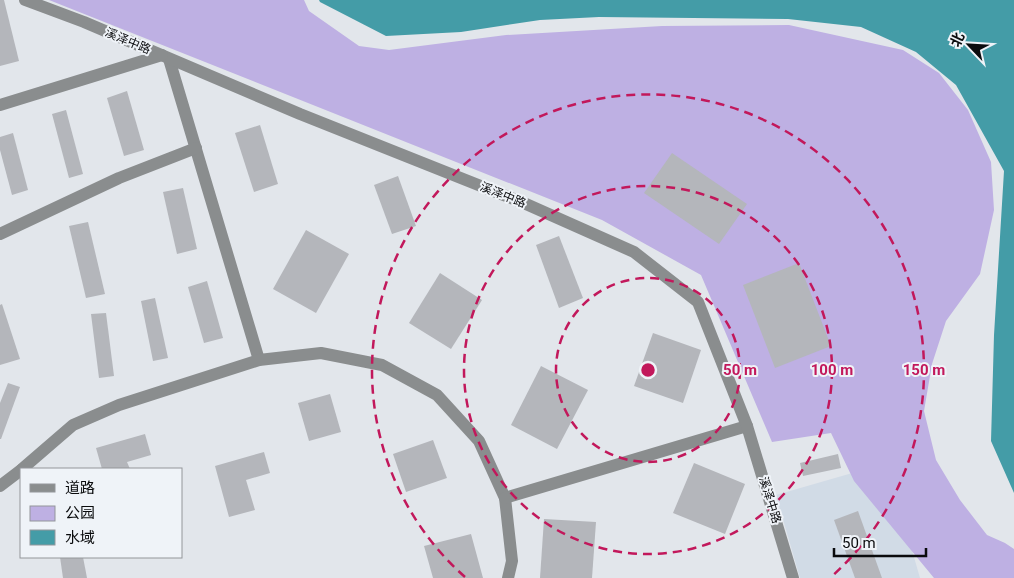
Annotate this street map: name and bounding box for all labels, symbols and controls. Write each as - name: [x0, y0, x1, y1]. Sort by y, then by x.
- north arrow: [944, 20, 994, 70]
- street label: 溪泽中路: [103, 25, 153, 57]
- text: 北: [947, 30, 967, 49]
- street label: 溪泽中路: [478, 180, 528, 210]
- centre of rings: [639, 361, 657, 379]
- text: 50 m: [723, 361, 757, 379]
- text: 100 m: [811, 361, 853, 379]
- text: 150 m: [903, 361, 945, 379]
- legend: [20, 468, 182, 558]
- street label: 溪泽中路: [756, 475, 784, 525]
- text: 道路: [65, 479, 95, 497]
- text: 公园: [65, 504, 95, 522]
- scale bar: [834, 526, 926, 558]
- text: 水域: [65, 529, 95, 547]
- text: 50 m: [842, 534, 876, 552]

